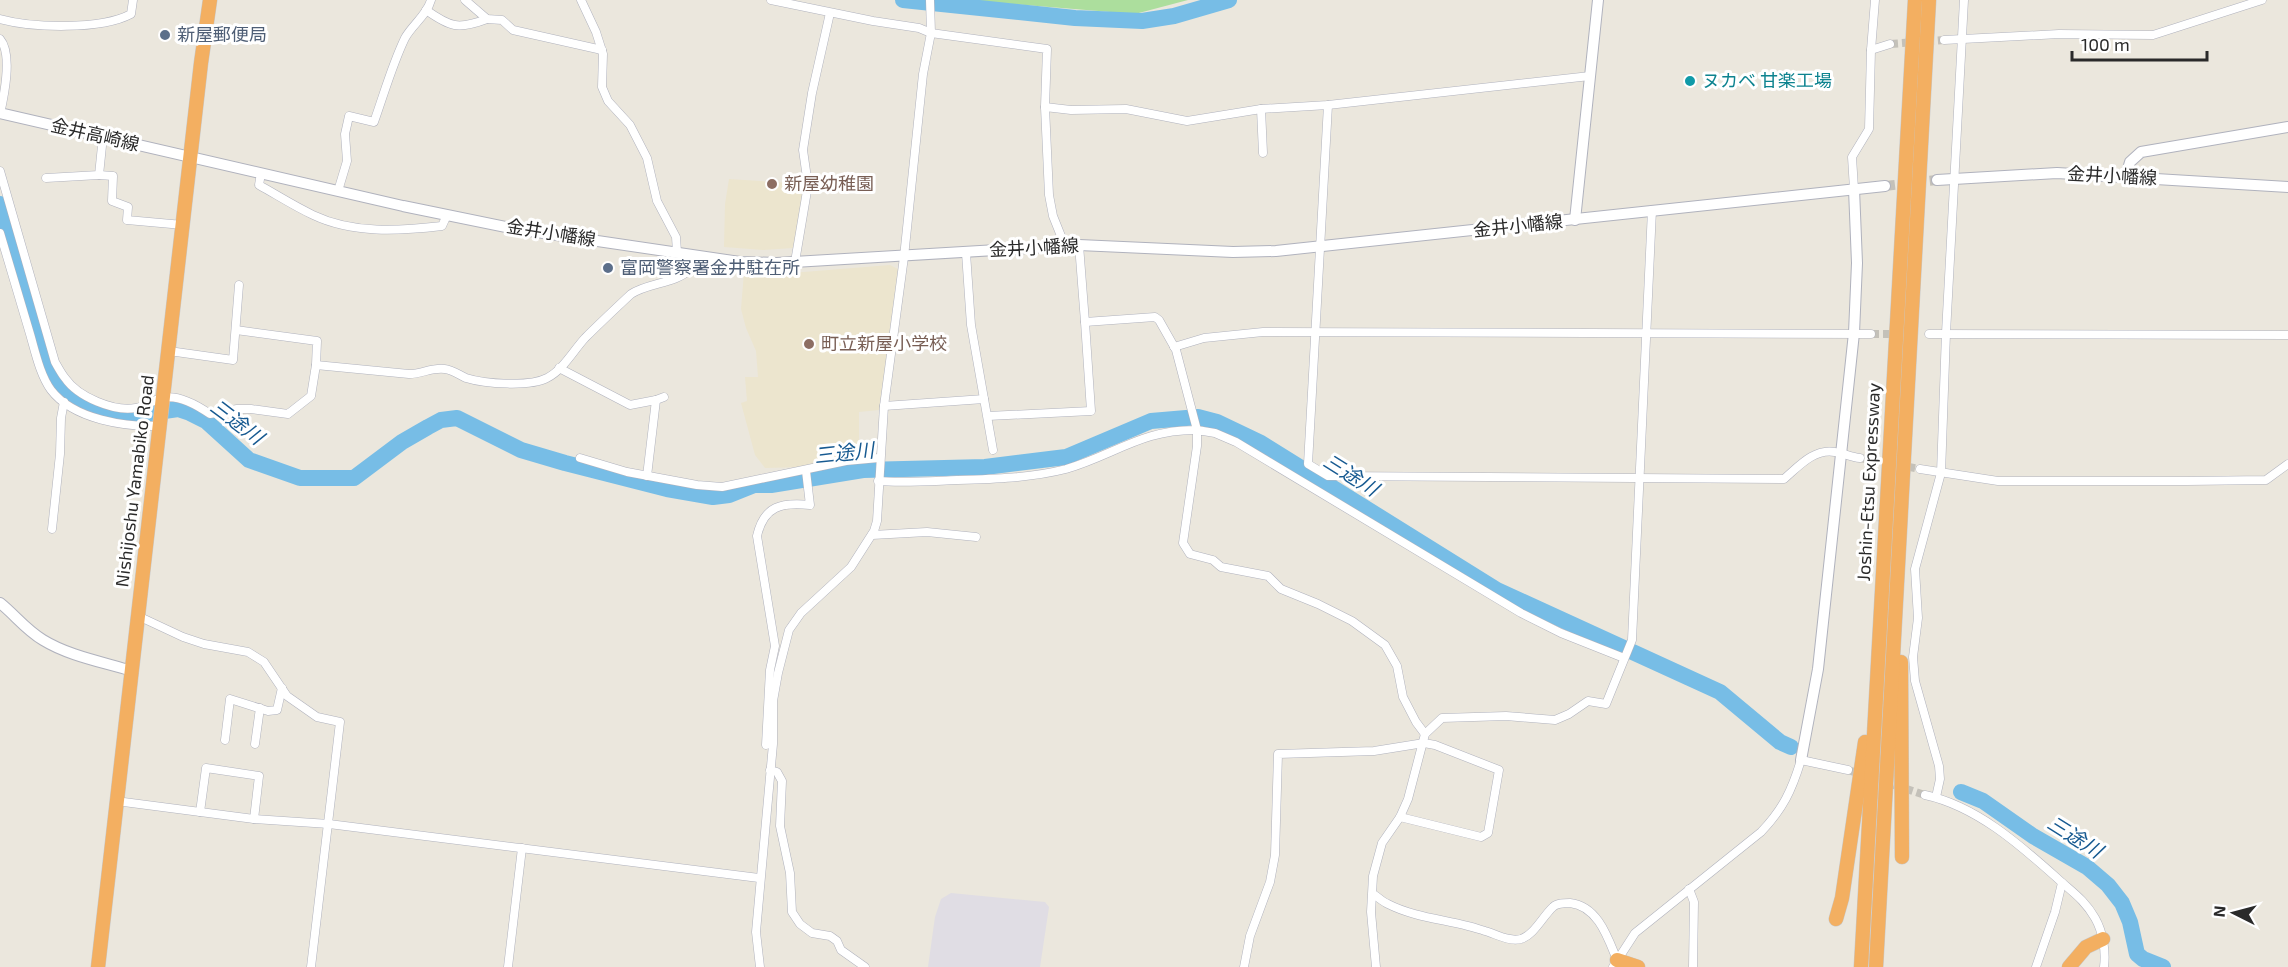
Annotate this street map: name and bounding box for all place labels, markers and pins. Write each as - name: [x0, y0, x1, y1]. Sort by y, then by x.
- place label: 新屋郵便局: [177, 23, 267, 45]
- marker: 新屋郵便局: [158, 28, 172, 42]
- place label: ヌカベ 甘楽工場: [1702, 69, 1832, 91]
- marker: ヌカベ 甘楽工場: [1683, 74, 1697, 88]
- place label: 新屋幼稚園: [784, 172, 874, 194]
- marker: 新屋幼稚園: [765, 177, 779, 191]
- place label: 富岡警察署金井駐在所: [620, 256, 800, 278]
- marker: 富岡警察署金井駐在所: [601, 261, 615, 275]
- place label: 町立新屋小学校: [821, 332, 947, 354]
- marker: 町立新屋小学校: [802, 337, 816, 351]

